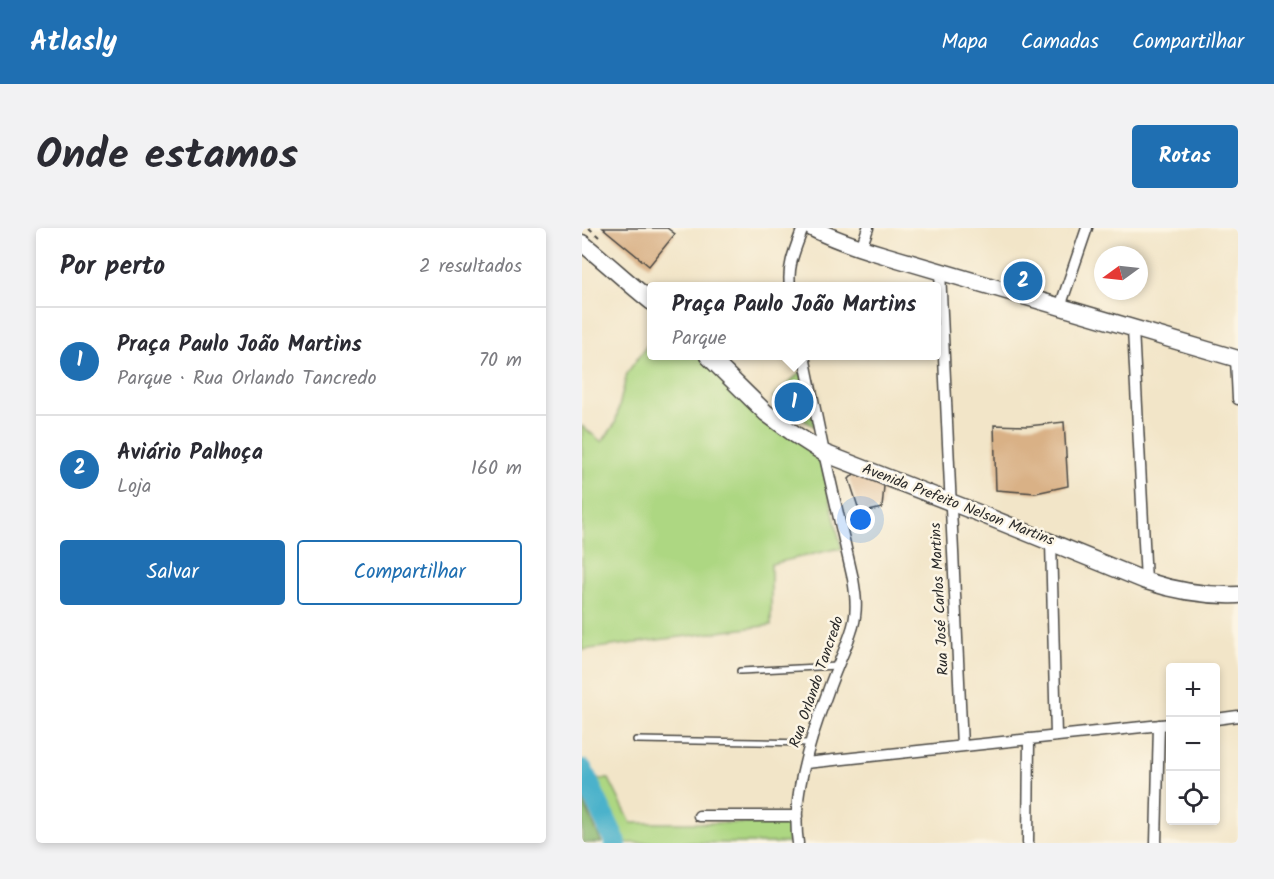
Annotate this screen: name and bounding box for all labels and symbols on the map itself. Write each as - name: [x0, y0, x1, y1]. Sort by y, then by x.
- north arrow: [1094, 246, 1148, 300]
- pin: 2: [1004, 259, 1042, 304]
- pin: 1: [774, 380, 814, 424]
- street label: Avenida Prefeito Nelson Martins: [858, 457, 1058, 553]
- your location: [846, 505, 875, 534]
- street label: Rua José Carlos Martins: [924, 521, 956, 676]
- street label: Rua Orlando Tancredo: [783, 613, 851, 751]

